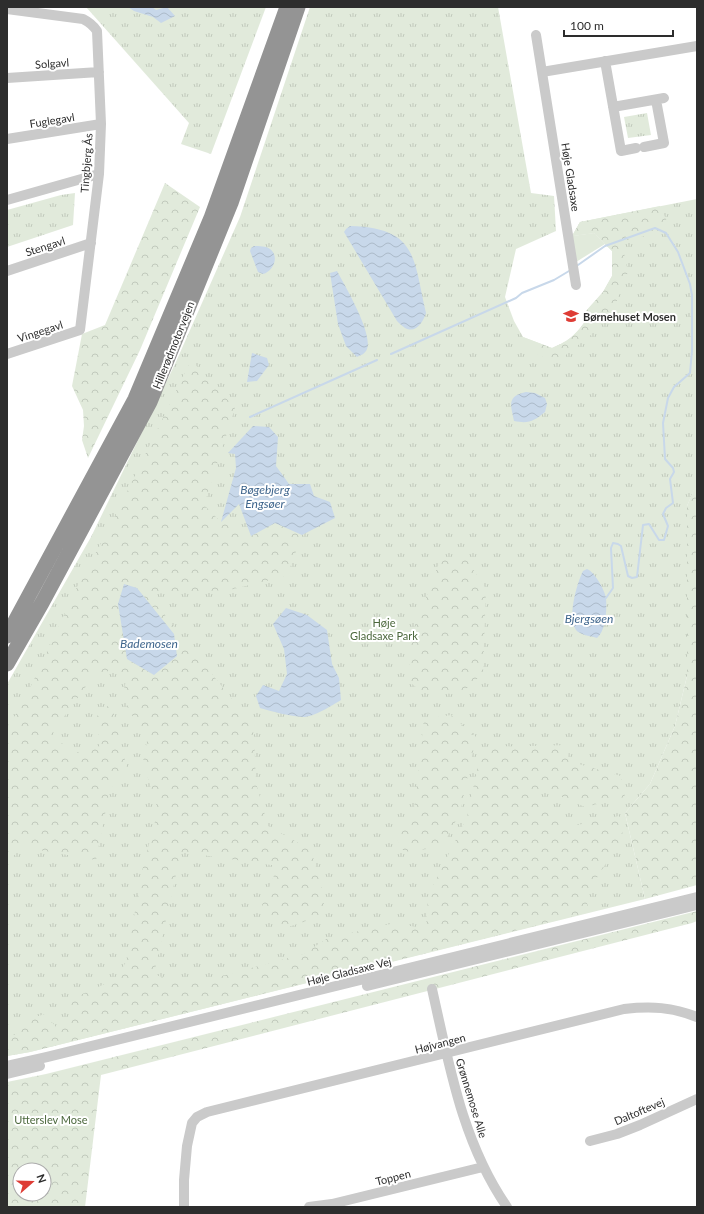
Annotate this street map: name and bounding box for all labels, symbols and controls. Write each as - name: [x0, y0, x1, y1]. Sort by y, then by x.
- scale bar: [564, 12, 673, 38]
- text: 100 m: [570, 18, 604, 33]
- street label: Solgavl: [35, 55, 69, 71]
- street label: Fuglegavl: [29, 110, 75, 130]
- street label: Tingbjerg Ås: [77, 132, 95, 193]
- street label: Høje Gladsaxe: [559, 142, 583, 212]
- street label: Stengavl: [24, 233, 66, 259]
- street label: Hillerødmotorvejen: [149, 299, 197, 391]
- school or university icon: Børnehuset Mosen: [562, 307, 580, 325]
- place label: Børnehuset Mosen: [583, 310, 676, 323]
- street label: Vingegavl: [16, 318, 64, 344]
- water label: Bøgebjerg Engsøer: [240, 482, 290, 511]
- water label: Bjergsøen: [565, 611, 613, 626]
- park label: Høje Gladsaxe Park: [350, 616, 418, 642]
- water label: Bademosen: [120, 636, 178, 651]
- street label: Høje Gladsaxe Vej: [305, 954, 393, 988]
- street label: Højvangen: [413, 1030, 467, 1056]
- street label: Grønnemose Alle: [454, 1057, 490, 1140]
- street label: Daltoftevej: [612, 1094, 666, 1127]
- park label: Utterslev Mose: [14, 1113, 88, 1126]
- north arrow: [12, 1162, 52, 1202]
- street label: Toppen: [374, 1166, 412, 1188]
- text: N: [34, 1172, 49, 1185]

